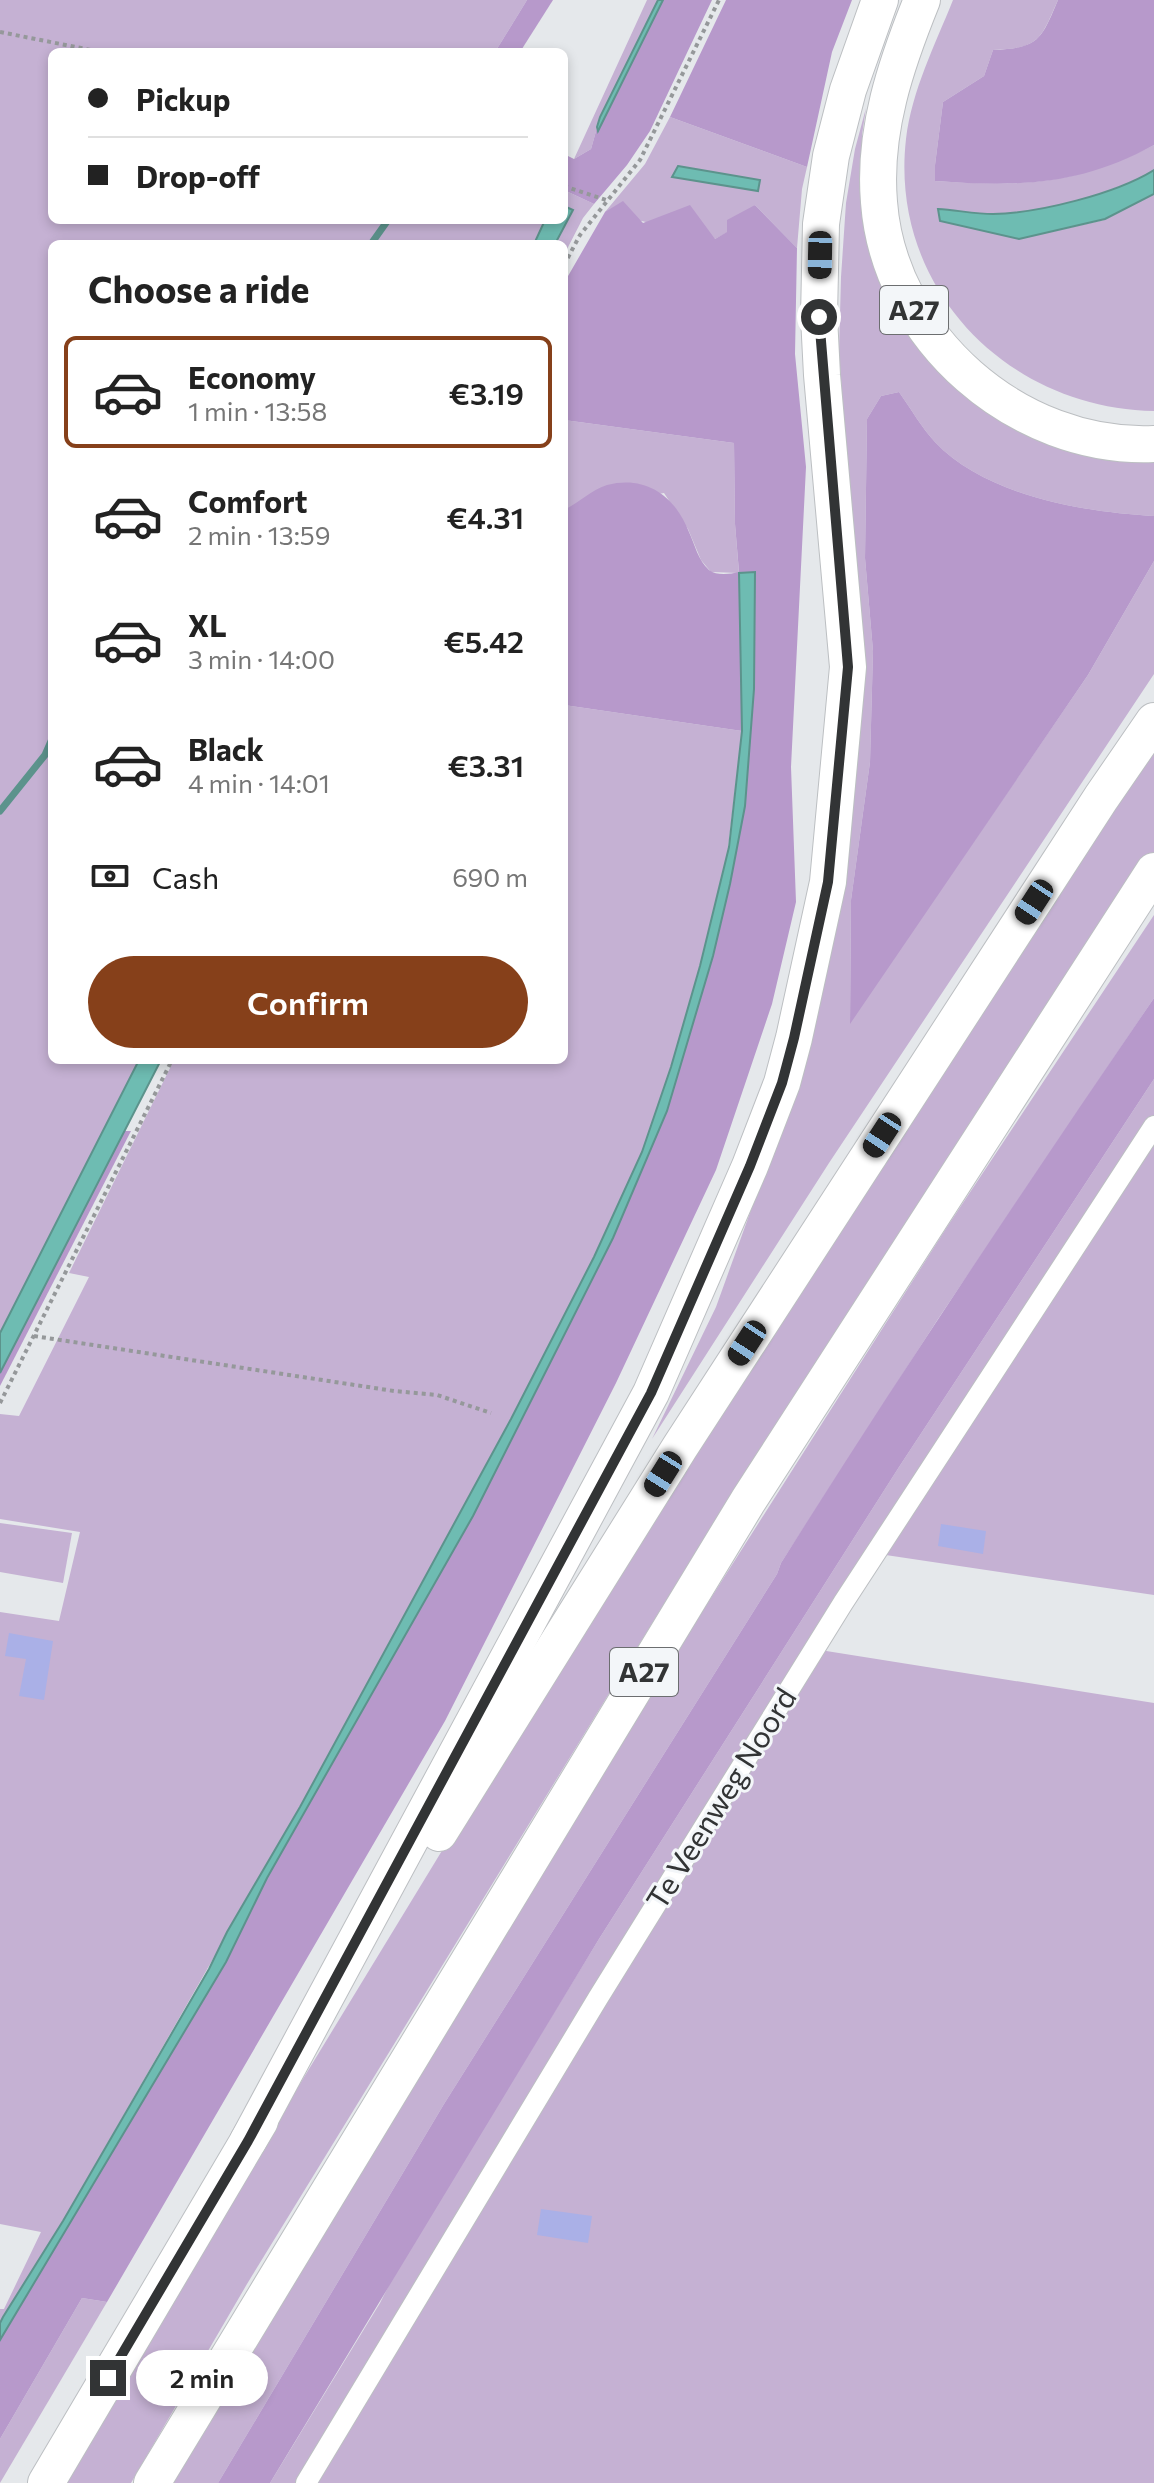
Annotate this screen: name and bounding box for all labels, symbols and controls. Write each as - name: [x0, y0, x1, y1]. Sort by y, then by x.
- text: Pickup: [136, 80, 230, 117]
- text: Drop-off: [136, 157, 260, 194]
- car: [808, 231, 832, 279]
- text: Choose a ride: [88, 266, 309, 310]
- road number: A27: [880, 286, 948, 334]
- route start: [801, 299, 837, 335]
- icon: car: [92, 356, 164, 428]
- text: Economy: [188, 358, 316, 395]
- text: €3.19: [449, 374, 524, 411]
- text: 1 min · 13:58: [188, 395, 327, 426]
- icon: car: [92, 480, 164, 552]
- text: Comfort: [188, 482, 307, 519]
- text: €4.31: [446, 498, 524, 535]
- text: 2 min · 13:59: [188, 519, 331, 550]
- icon: car: [92, 604, 164, 676]
- text: XL: [188, 606, 227, 643]
- text: €5.42: [444, 622, 524, 659]
- text: 3 min · 14:00: [188, 643, 335, 674]
- icon: car: [92, 728, 164, 800]
- text: Black: [188, 730, 264, 767]
- text: €3.31: [448, 746, 524, 783]
- text: 4 min · 14:01: [188, 767, 330, 798]
- icon: cash: [88, 854, 132, 898]
- text: Cash: [152, 858, 219, 895]
- text: 690 m: [452, 861, 528, 892]
- car: [1011, 875, 1057, 929]
- button: Confirm: [88, 956, 528, 1048]
- car: [859, 1108, 905, 1162]
- car: [724, 1316, 770, 1370]
- car: [640, 1447, 686, 1501]
- road number: A27: [610, 1648, 678, 1696]
- street label: Te Veenweg Noord: [637, 1680, 803, 1915]
- callout: 2 min: [136, 2350, 268, 2406]
- route end: [90, 2360, 126, 2396]
- text: 2 min: [170, 2362, 234, 2393]

